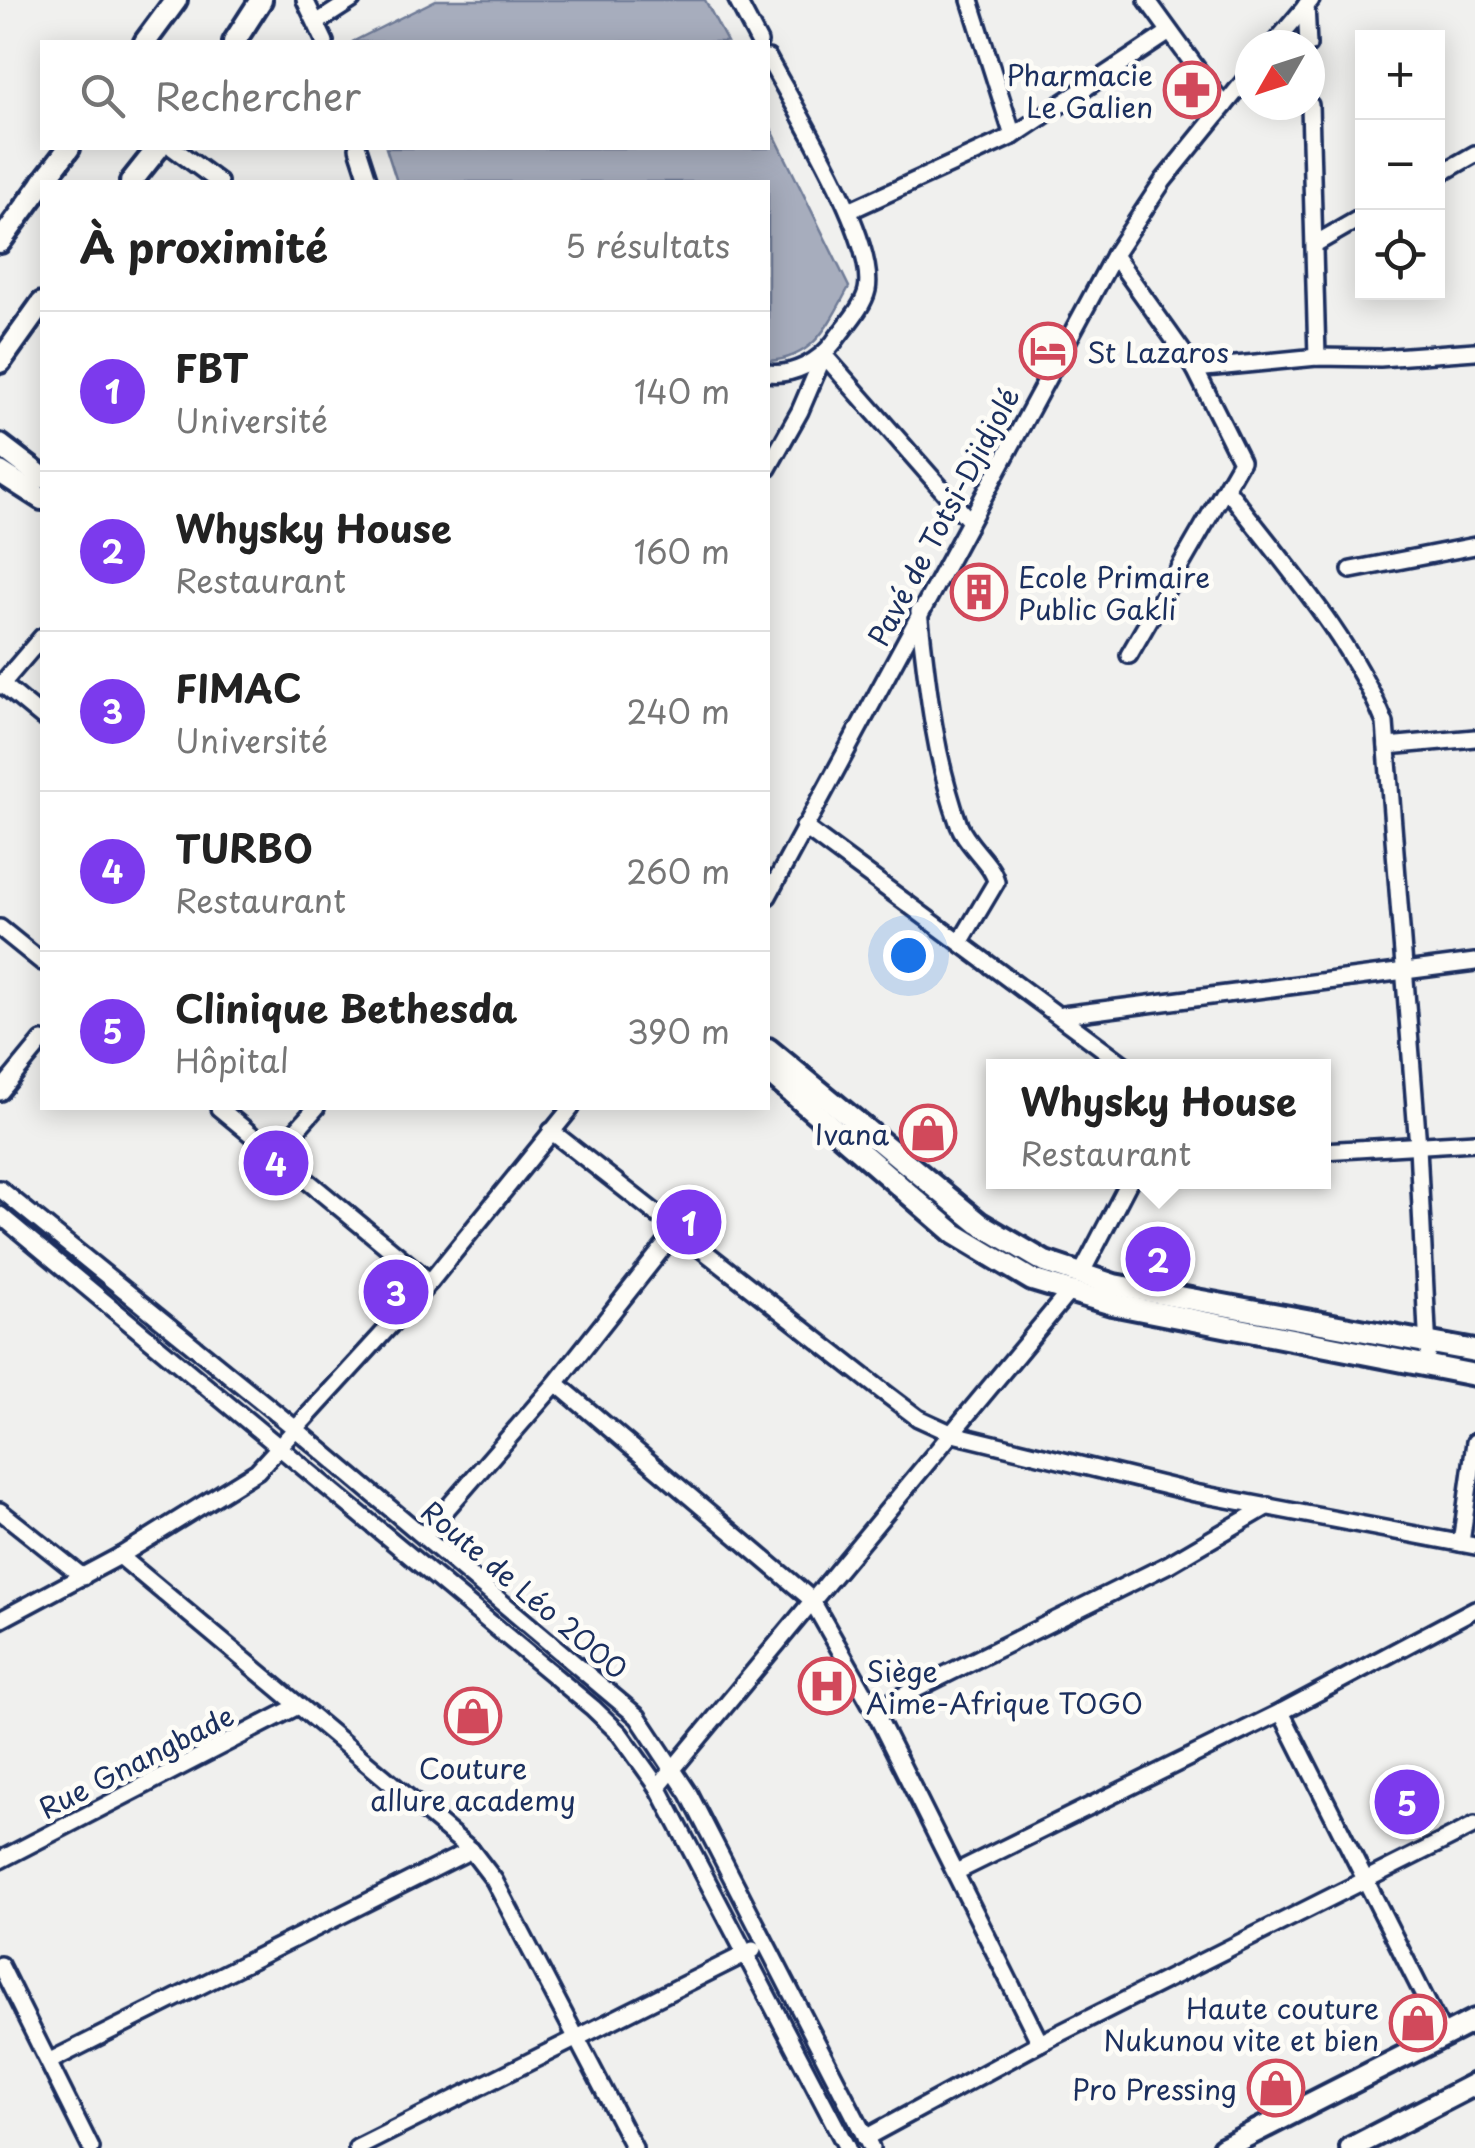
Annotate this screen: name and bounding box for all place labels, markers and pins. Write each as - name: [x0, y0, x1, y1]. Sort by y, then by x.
- place label: Pharmacie Le Galien: [1006, 53, 1153, 128]
- pharmacy icon: Pharmacie Le Galien: [1162, 60, 1222, 120]
- hotel icon: St Lazaros: [1018, 321, 1078, 381]
- place label: St Lazaros: [1087, 330, 1229, 373]
- place label: Ecole Primaire Public Gakli: [1018, 555, 1210, 630]
- building icon: Ecole Primaire Public Gakli: [949, 562, 1009, 622]
- shop icon: Ivana: [898, 1103, 958, 1163]
- place label: Ivana: [815, 1112, 889, 1155]
- pin: 4: [244, 1126, 308, 1200]
- pin: 1: [656, 1184, 722, 1260]
- pin: 2: [1126, 1222, 1190, 1296]
- pin: 3: [364, 1254, 428, 1330]
- place label: Siège Aime-Afrique TOGO: [866, 1649, 1143, 1724]
- hospital icon: Siège Aime-Afrique TOGO: [797, 1656, 857, 1716]
- shop icon: Couture allure academy: [443, 1686, 503, 1746]
- place label: Couture allure academy: [370, 1746, 576, 1821]
- pin: 5: [1374, 1764, 1440, 1840]
- place label: Haute couture Nukunou vite et bien: [1104, 1986, 1379, 2061]
- shop icon: Haute couture Nukunou vite et bien: [1388, 1993, 1448, 2053]
- shop icon: Pro Pressing: [1246, 2058, 1306, 2118]
- place label: Pro Pressing: [1072, 2067, 1237, 2110]

